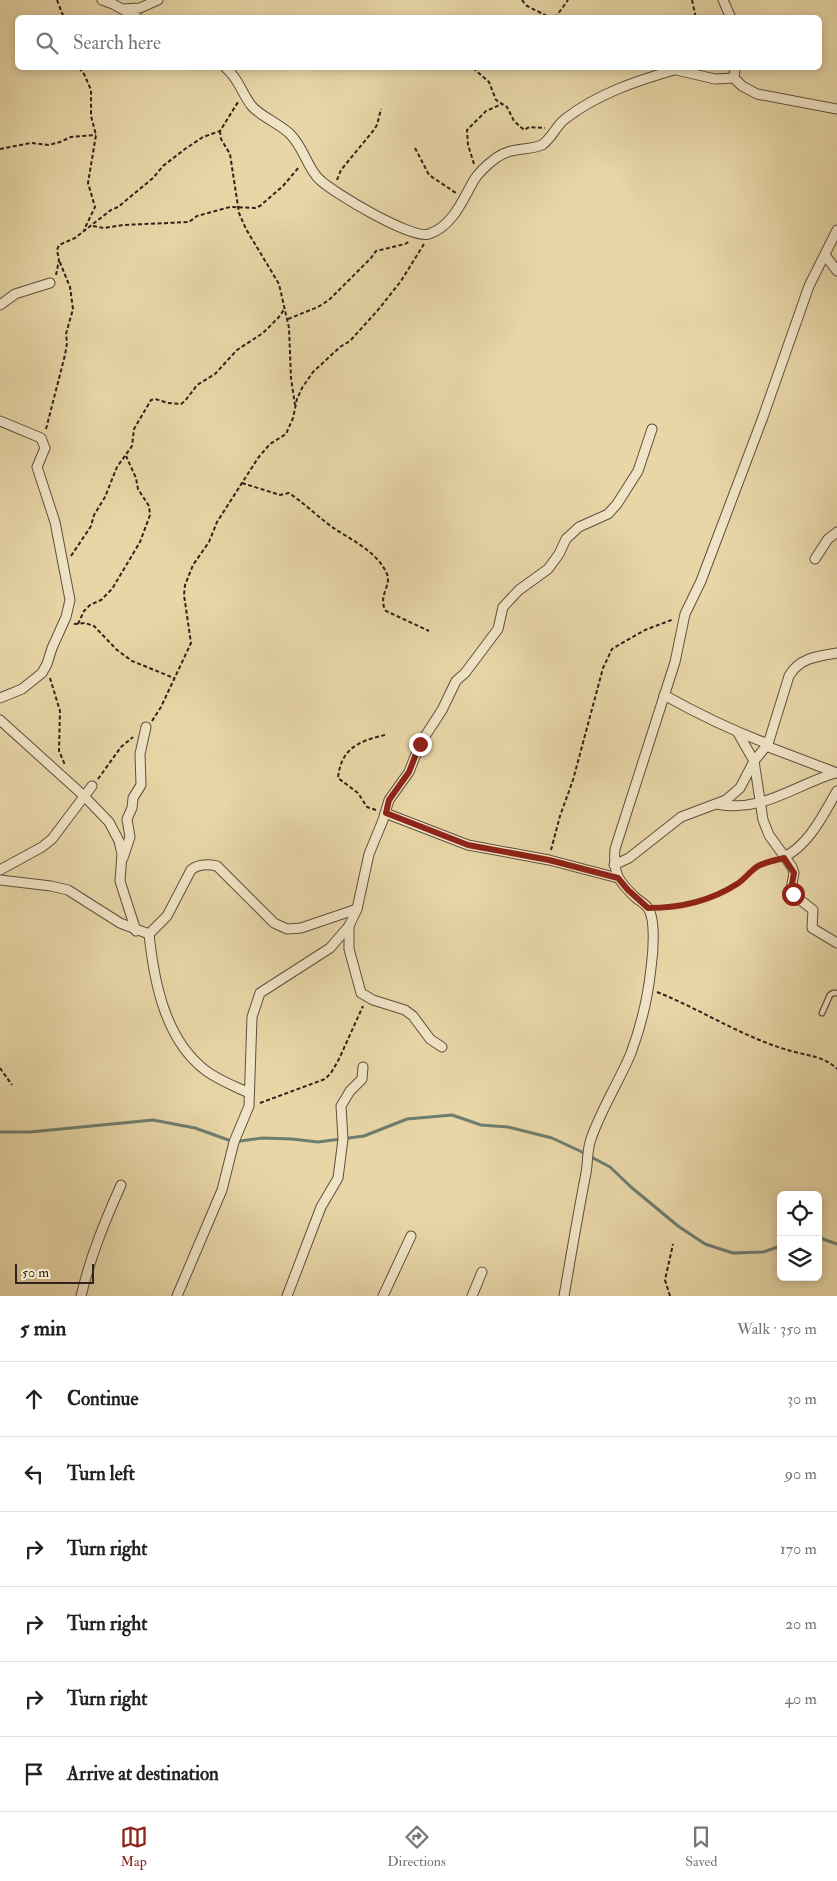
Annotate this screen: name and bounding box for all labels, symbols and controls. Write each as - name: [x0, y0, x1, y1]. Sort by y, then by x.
- search box: [15, 15, 822, 70]
- icon: search: [33, 29, 61, 57]
- text: Search here: [73, 31, 161, 55]
- route end: [409, 733, 432, 756]
- route start: [782, 883, 805, 906]
- map controls: [777, 1191, 822, 1281]
- button: locate: [777, 1191, 822, 1236]
- button: layers: [777, 1236, 822, 1281]
- scale bar: [15, 1261, 94, 1284]
- text: 50 m: [22, 1264, 49, 1281]
- text: 5 min: [20, 1315, 66, 1342]
- text: Walk · 350 m: [737, 1319, 817, 1339]
- icon: ahead: [20, 1385, 48, 1413]
- text: Continue: [67, 1387, 138, 1411]
- text: 30 m: [787, 1389, 817, 1409]
- icon: left: [20, 1460, 48, 1488]
- text: Turn left: [67, 1462, 135, 1486]
- text: 90 m: [785, 1464, 817, 1484]
- icon: right: [20, 1535, 48, 1563]
- text: Turn right: [67, 1537, 147, 1561]
- text: 170 m: [780, 1539, 817, 1559]
- icon: right: [20, 1610, 48, 1638]
- text: Turn right: [67, 1612, 147, 1636]
- text: 20 m: [785, 1614, 817, 1634]
- icon: right: [20, 1685, 48, 1713]
- text: Turn right: [67, 1687, 147, 1711]
- text: 40 m: [784, 1689, 817, 1709]
- icon: arrive: [20, 1760, 48, 1788]
- text: Arrive at destination: [67, 1762, 219, 1786]
- tab: Map: [120, 1823, 148, 1870]
- tab: Directions: [387, 1823, 446, 1870]
- tab: Saved: [685, 1823, 717, 1870]

